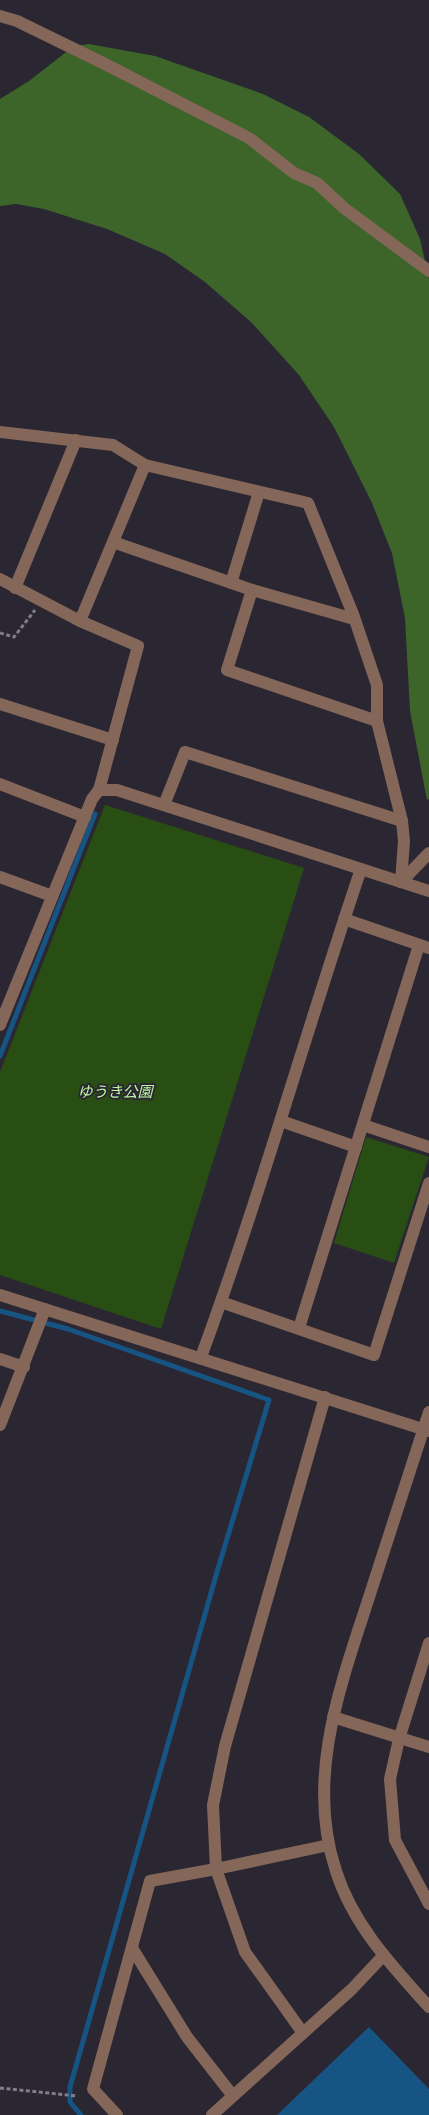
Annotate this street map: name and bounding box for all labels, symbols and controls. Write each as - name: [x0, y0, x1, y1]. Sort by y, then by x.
- park label: ゆうき公園: [77, 1083, 154, 1101]

